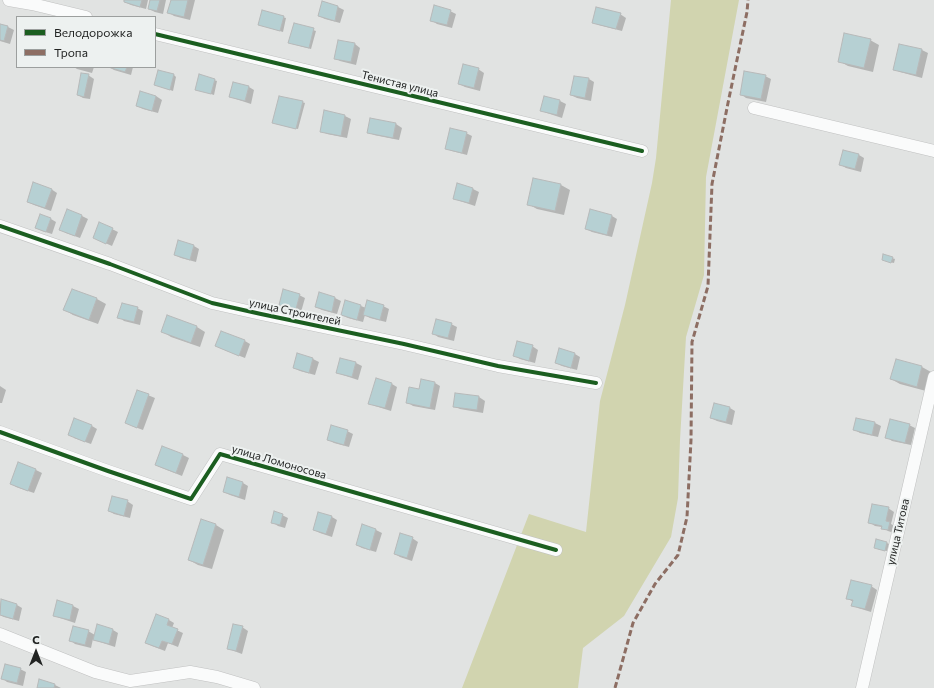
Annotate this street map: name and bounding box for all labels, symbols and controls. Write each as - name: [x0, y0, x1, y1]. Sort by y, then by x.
- legend: [16, 16, 156, 68]
- text: Велодорожка: [54, 25, 132, 39]
- text: Тропа: [54, 45, 88, 59]
- street label: Тенистая улица: [360, 68, 440, 100]
- street label: улица Строителей: [248, 296, 342, 328]
- street label: улица Ломоносова: [230, 442, 328, 482]
- street label: улица Титова: [884, 497, 912, 567]
- north arrow: [16, 632, 56, 672]
- text: С: [32, 633, 40, 646]

